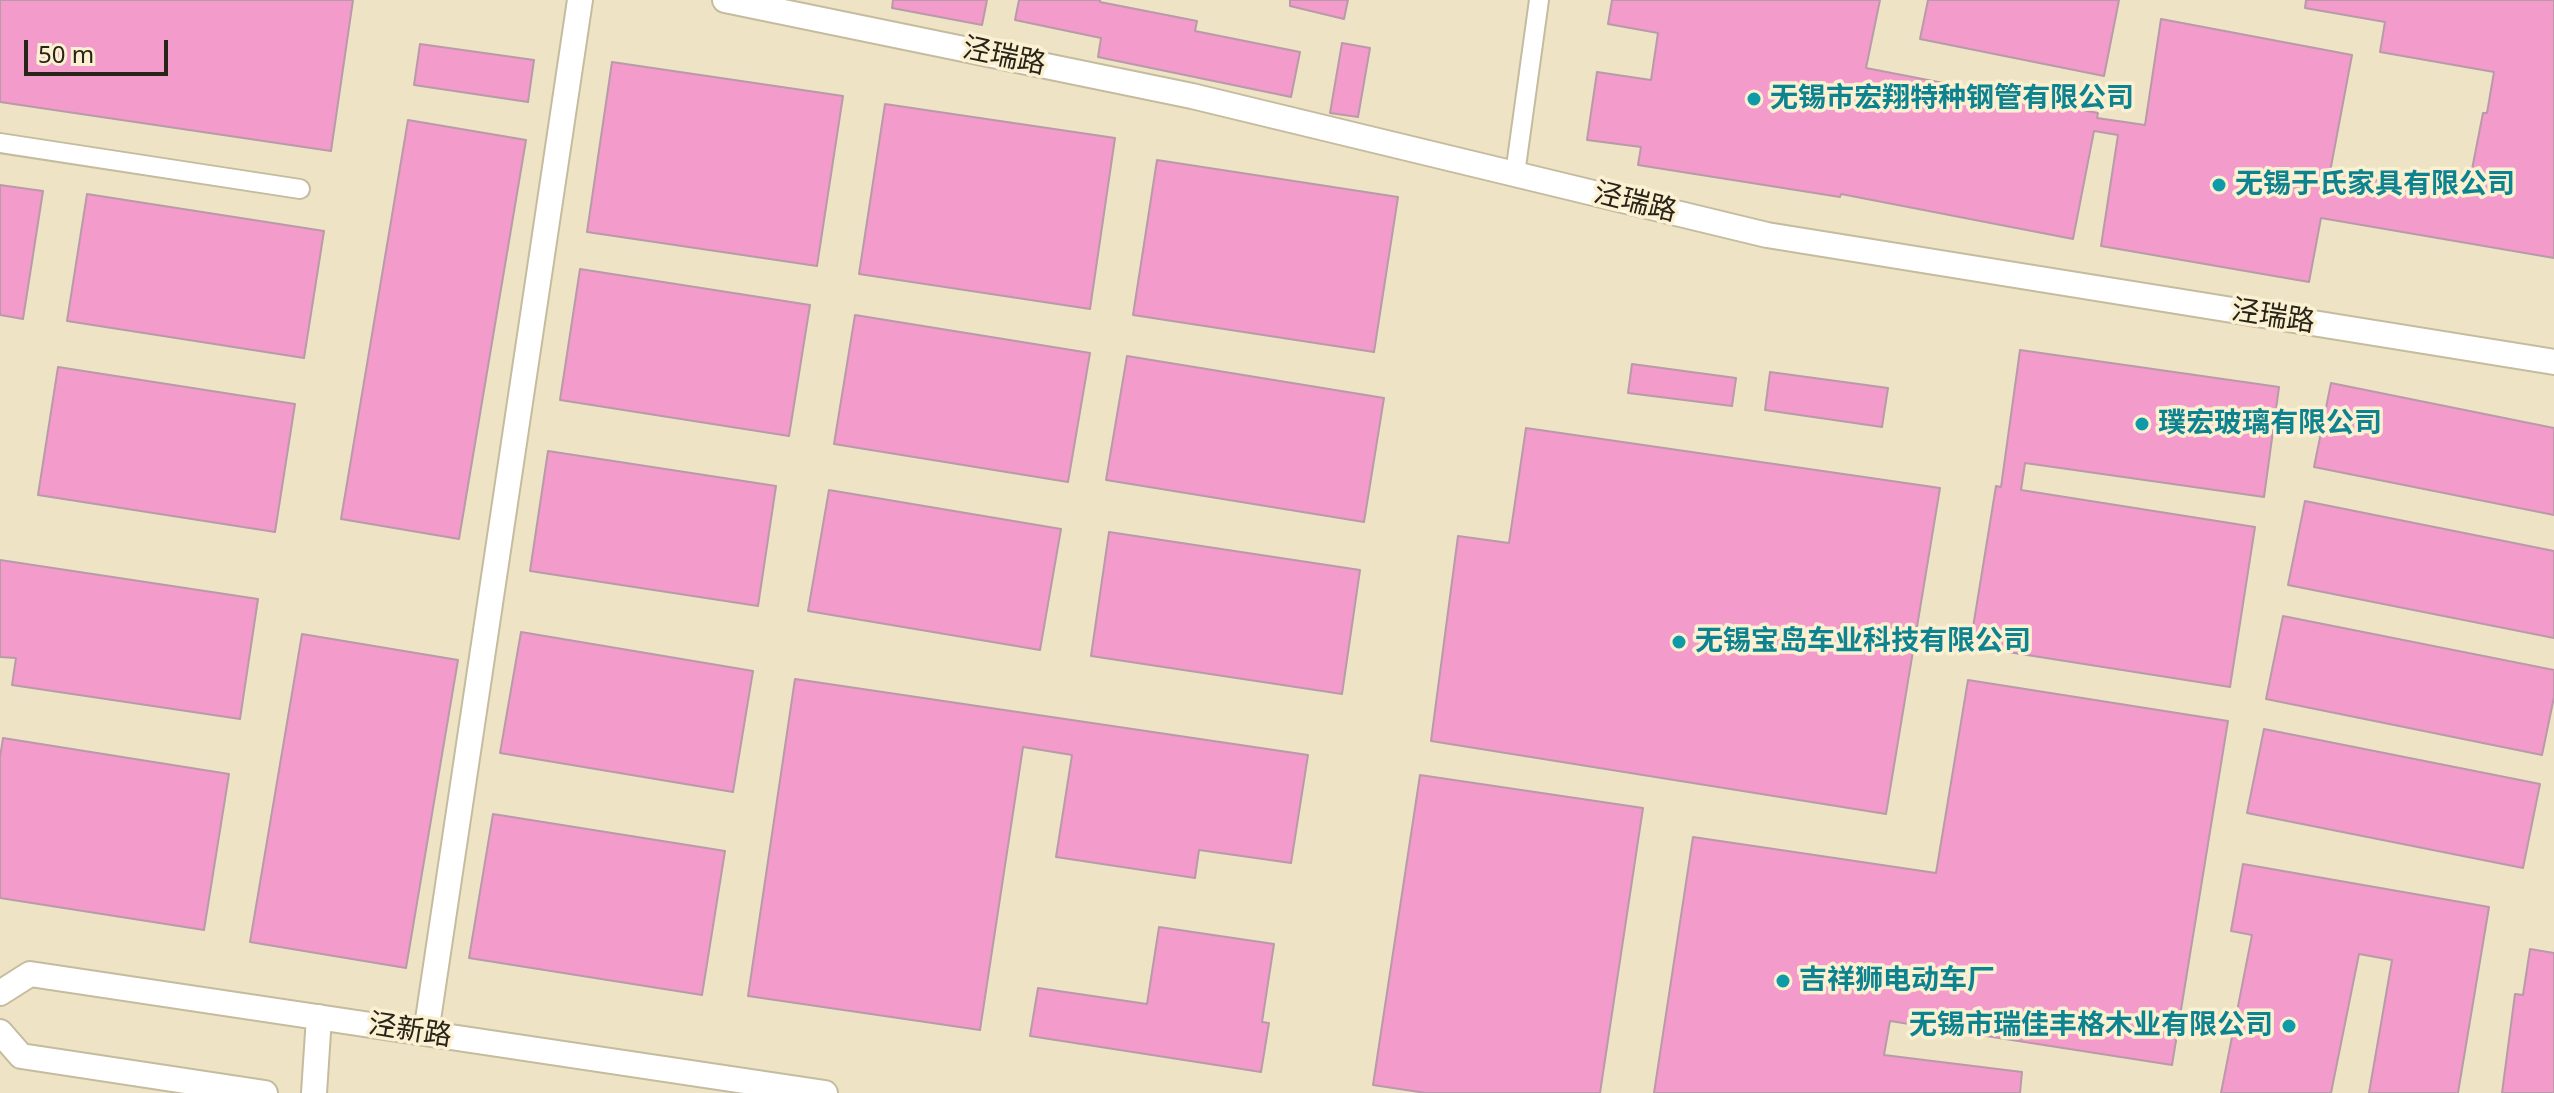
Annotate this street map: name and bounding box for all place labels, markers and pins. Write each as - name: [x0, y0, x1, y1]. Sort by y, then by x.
- place label: 无锡市宏翔特种钢管有限公司: [1770, 82, 2134, 116]
- marker: 无锡市宏翔特种钢管有限公司: [1745, 90, 1763, 108]
- place label: 无锡于氏家具有限公司: [2235, 168, 2515, 202]
- marker: 无锡于氏家具有限公司: [2210, 176, 2228, 194]
- place label: 璞宏玻璃有限公司: [2158, 407, 2382, 441]
- marker: 璞宏玻璃有限公司: [2133, 415, 2151, 433]
- place label: 无锡宝岛车业科技有限公司: [1695, 625, 2031, 659]
- marker: 无锡宝岛车业科技有限公司: [1670, 633, 1688, 651]
- place label: 吉祥狮电动车厂: [1799, 964, 1995, 998]
- marker: 吉祥狮电动车厂: [1774, 972, 1792, 990]
- place label: 无锡市瑞佳丰格木业有限公司: [1909, 1009, 2273, 1043]
- marker: 无锡市瑞佳丰格木业有限公司: [2280, 1017, 2298, 1035]

